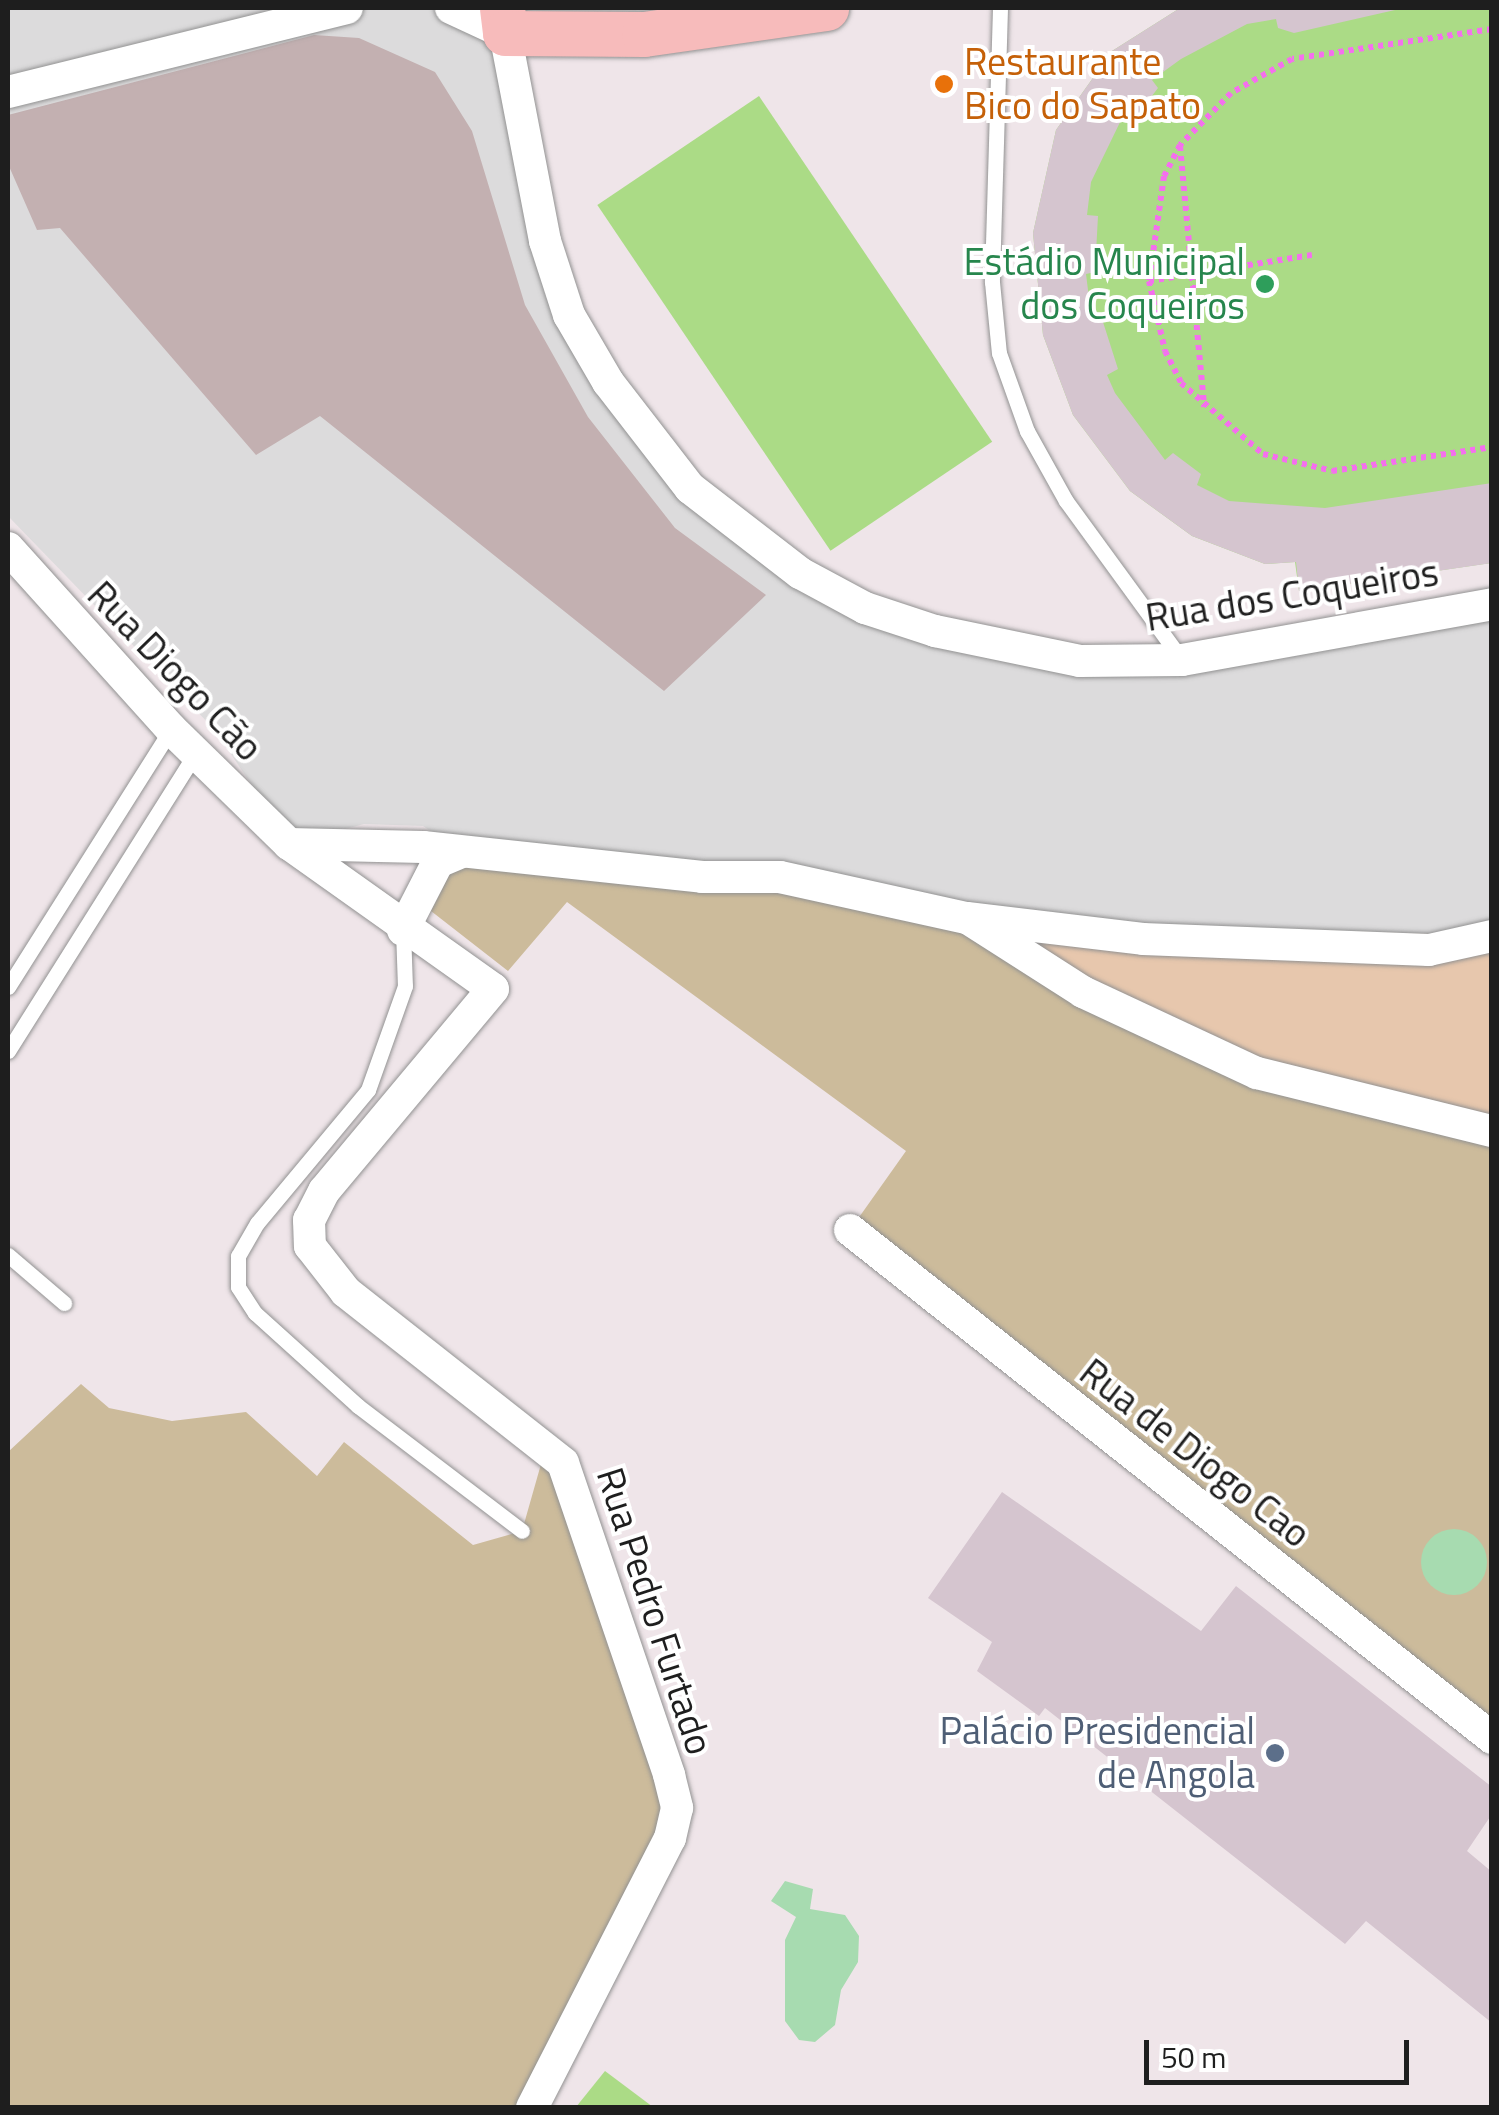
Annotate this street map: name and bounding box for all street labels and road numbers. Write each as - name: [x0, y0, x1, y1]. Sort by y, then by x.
- street label: Rua dos Coqueiros: [1142, 549, 1442, 641]
- street label: Rua Diogo Cão: [78, 572, 272, 770]
- street label: Rua de Diogo Cao: [1071, 1349, 1319, 1557]
- street label: Rua Pedro Furtado: [587, 1462, 723, 1760]

